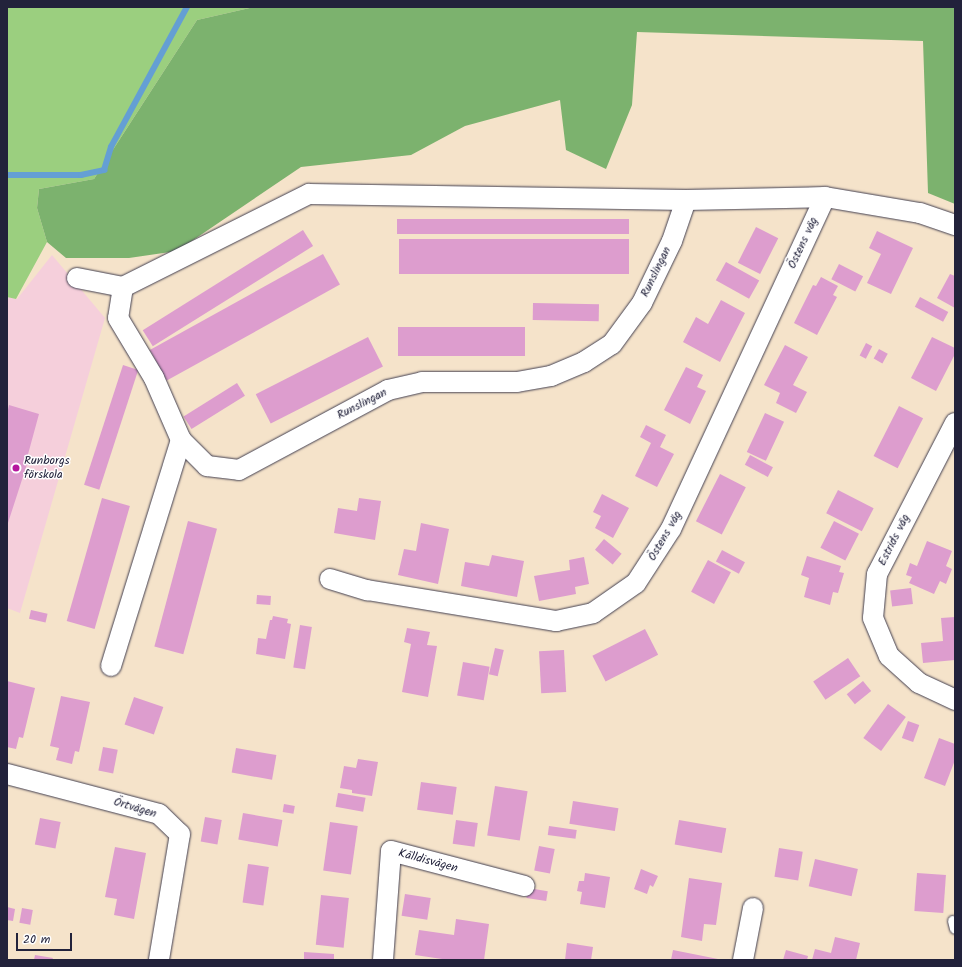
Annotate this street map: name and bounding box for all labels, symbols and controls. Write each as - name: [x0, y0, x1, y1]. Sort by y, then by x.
- street label: Östens väg: [785, 215, 821, 271]
- street label: Runslingan: [638, 244, 674, 300]
- street label: Runslingan: [335, 385, 389, 423]
- place label: Runborgs förskola: [24, 454, 70, 482]
- marker: Runborgs förskola: [11, 463, 21, 473]
- street label: Östens väg: [645, 508, 685, 564]
- street label: Estrids väg: [875, 512, 913, 568]
- street label: Örtvägen: [112, 795, 158, 821]
- street label: Källdisvägen: [397, 846, 459, 876]
- scale bar: [18, 925, 74, 951]
- text: 20 m: [23, 930, 50, 949]

